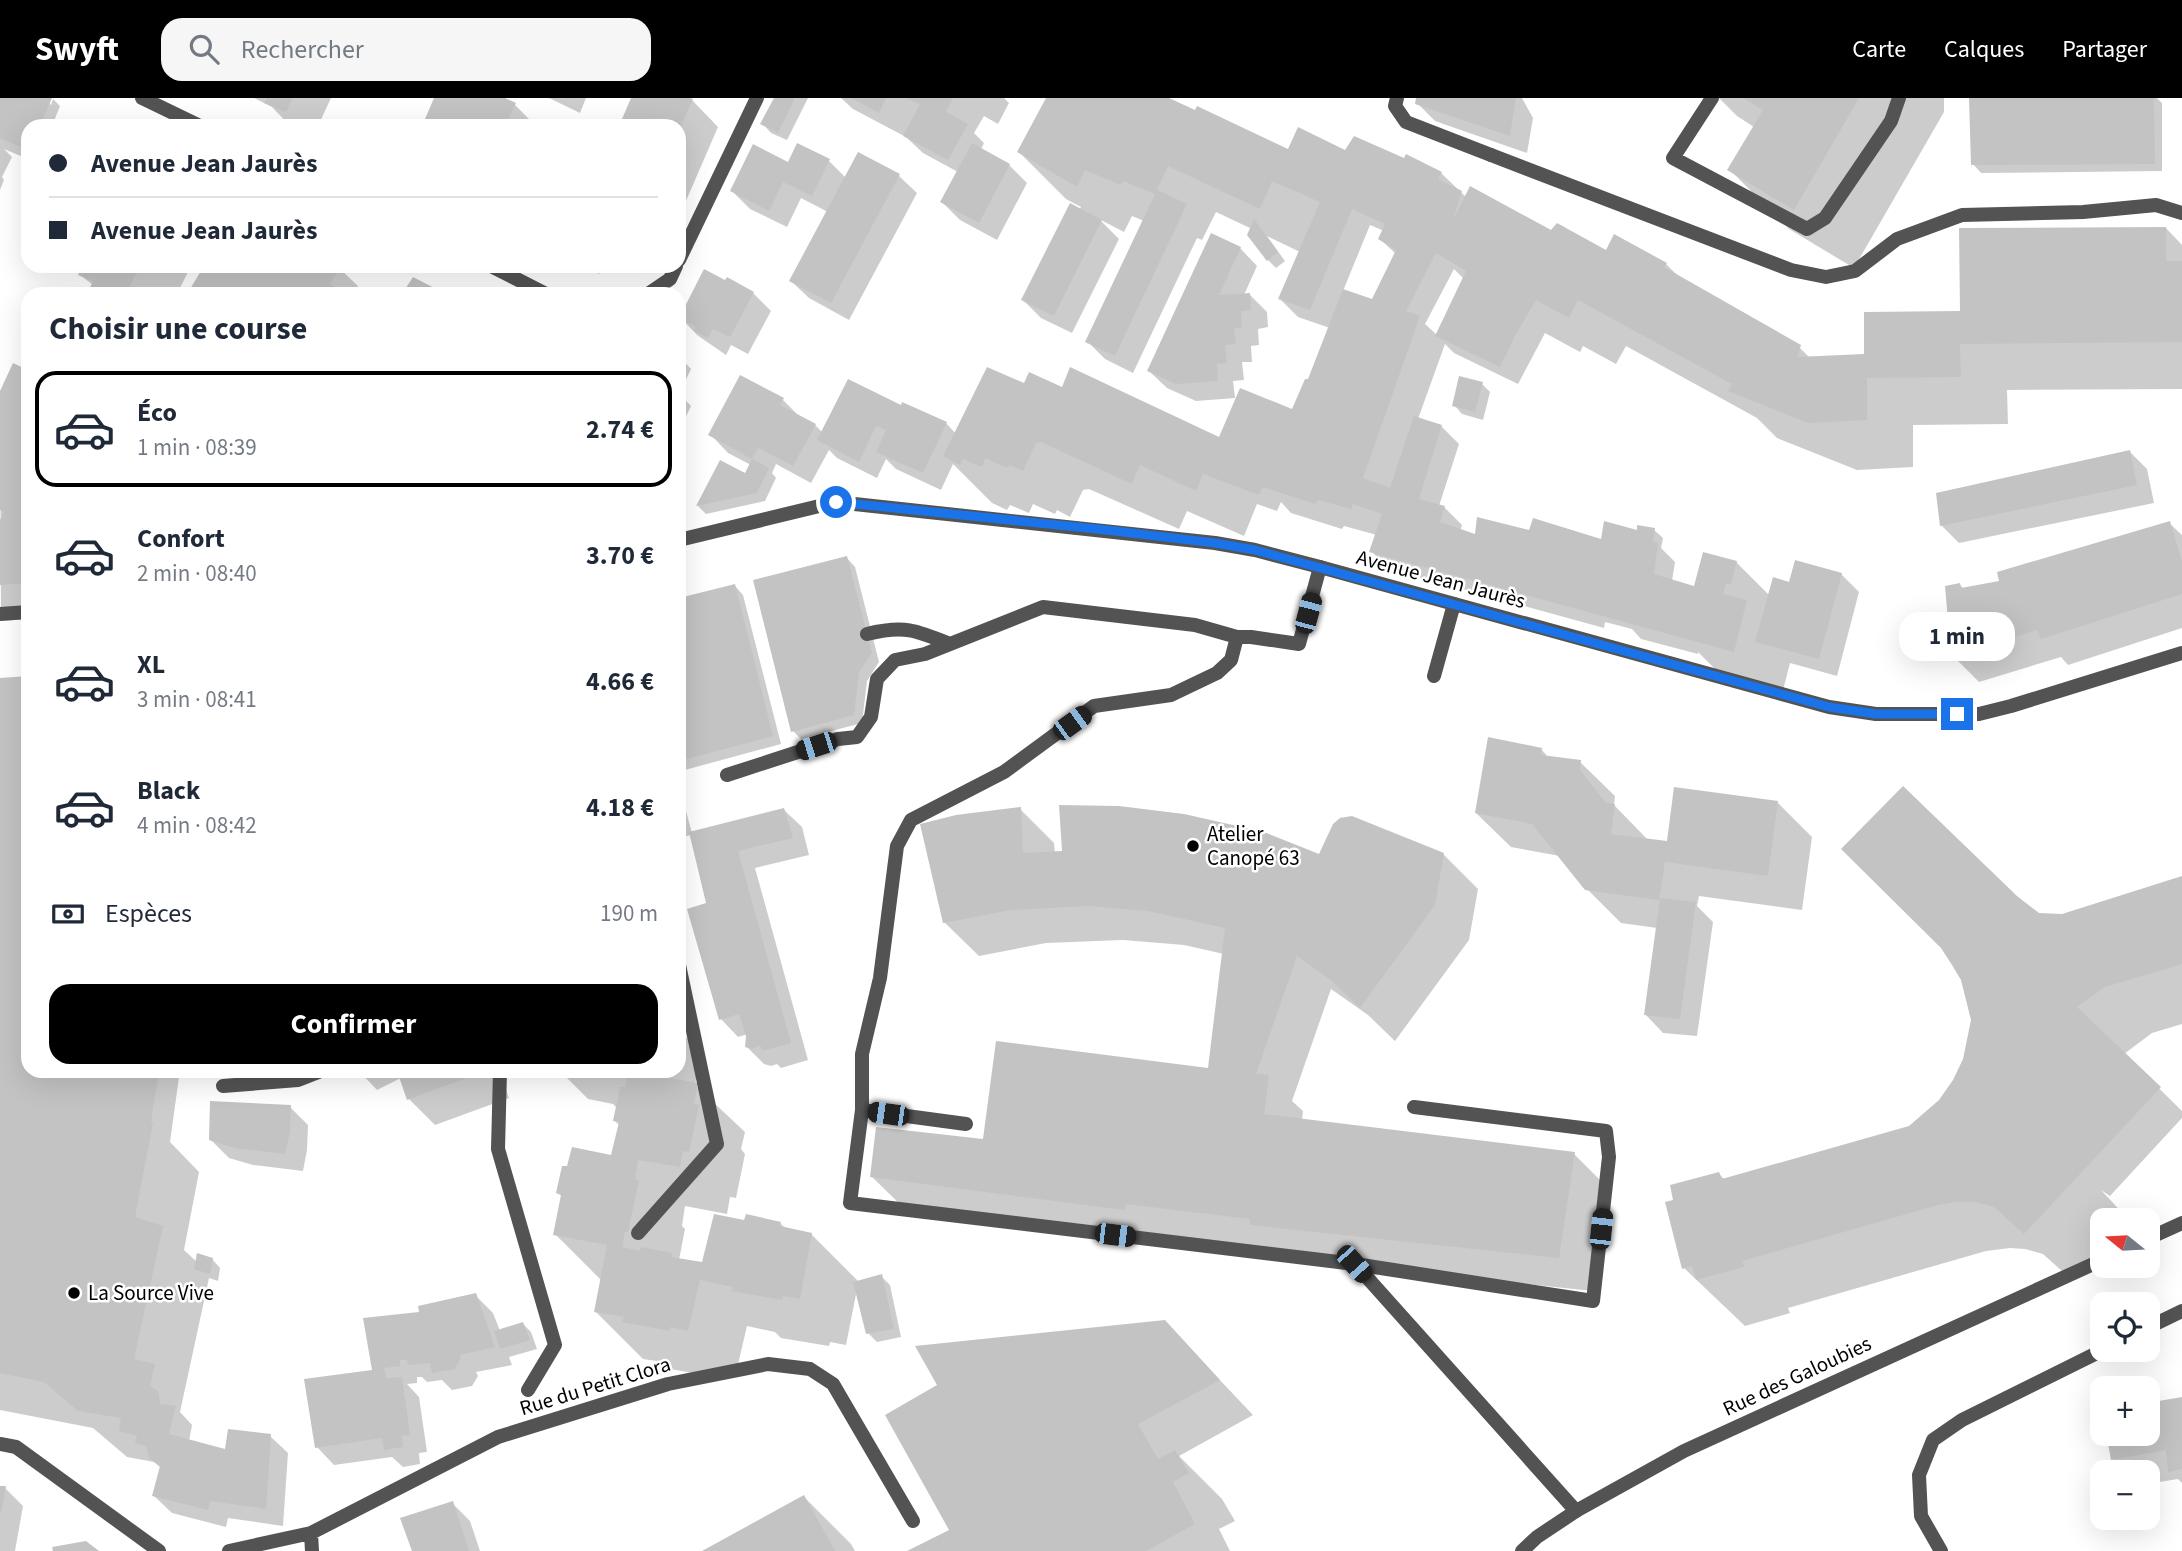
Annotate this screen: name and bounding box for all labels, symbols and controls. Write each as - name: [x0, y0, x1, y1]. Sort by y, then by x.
- search box: [161, 18, 651, 81]
- text: Swyft: [35, 26, 119, 73]
- icon: search: [185, 30, 223, 68]
- text: Rechercher: [241, 31, 364, 68]
- text: Carte: [1852, 32, 1906, 67]
- text: Calques: [1944, 32, 2024, 67]
- text: Partager: [2062, 32, 2147, 67]
- text: Avenue Jean Jaurès: [91, 145, 318, 182]
- text: Avenue Jean Jaurès: [91, 212, 318, 249]
- text: Choisir une course: [49, 306, 307, 352]
- text: Éco: [137, 394, 177, 431]
- icon: car: [53, 398, 116, 461]
- text: 2.74 €: [586, 411, 654, 448]
- text: 1 min · 08:39: [137, 431, 257, 464]
- route start: [820, 486, 852, 518]
- text: Confort: [137, 520, 225, 557]
- icon: car: [53, 524, 116, 587]
- text: 3.70 €: [586, 537, 654, 574]
- street label: Avenue Jean Jaurès: [1353, 542, 1529, 616]
- text: 2 min · 08:40: [137, 557, 257, 590]
- car: [1293, 590, 1324, 636]
- callout: 1 min: [1899, 612, 2015, 662]
- text: 1 min: [1929, 620, 1985, 653]
- text: XL: [137, 646, 165, 683]
- icon: car: [53, 650, 116, 713]
- text: 4.66 €: [586, 663, 654, 700]
- text: 3 min · 08:41: [137, 683, 257, 716]
- route end: [1941, 698, 1973, 730]
- car: [1049, 702, 1096, 744]
- car: [793, 730, 840, 762]
- text: Black: [137, 772, 200, 809]
- icon: car: [53, 776, 116, 839]
- text: 4.18 €: [586, 789, 654, 826]
- text: 4 min · 08:42: [137, 809, 257, 842]
- place label: Atelier Canopé 63: [1207, 819, 1300, 873]
- marker: Atelier Canopé 63: [1185, 838, 1201, 854]
- icon: cash: [49, 895, 87, 933]
- text: Espèces: [105, 895, 192, 932]
- text: 190 m: [600, 897, 658, 930]
- button: Confirmer: [49, 984, 658, 1064]
- car: [866, 1101, 911, 1127]
- car: [1589, 1207, 1614, 1251]
- north arrow: [2090, 1208, 2160, 1278]
- map controls: [2090, 1208, 2160, 1530]
- car: [1093, 1222, 1138, 1248]
- car: [1333, 1241, 1376, 1287]
- place label: La Source Vive: [88, 1278, 214, 1308]
- marker: La Source Vive: [66, 1285, 82, 1301]
- button: locate: [2090, 1292, 2160, 1362]
- street label: Rue des Galoubies: [1718, 1328, 1876, 1424]
- street label: Rue du Petit Clora: [516, 1349, 674, 1423]
- button: +: [2090, 1376, 2160, 1446]
- button: −: [2090, 1460, 2160, 1530]

